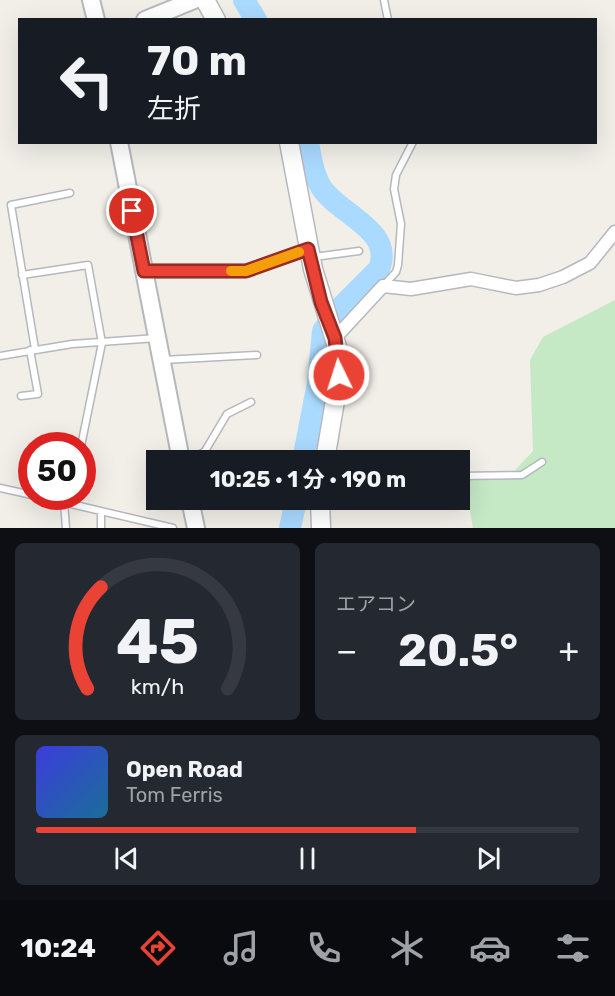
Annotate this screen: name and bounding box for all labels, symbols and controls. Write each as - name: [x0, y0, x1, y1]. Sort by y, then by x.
- text: 70 m: [147, 36, 247, 86]
- icon: left: [48, 42, 126, 120]
- text: 左折: [147, 93, 201, 125]
- pin: [106, 185, 157, 236]
- icon: arrive: [115, 194, 148, 227]
- position arrow: [307, 343, 371, 407]
- speed limit sign: 50: [18, 432, 96, 510]
- text: 10:25 · 1 分 · 190 m: [210, 466, 406, 493]
- text: エアコン: [336, 592, 416, 616]
- text: 45: [116, 605, 199, 679]
- text: 20.5°: [398, 624, 518, 677]
- text: −: [336, 631, 357, 670]
- text: +: [558, 631, 579, 670]
- text: km/h: [131, 674, 184, 699]
- text: Open Road: [126, 756, 243, 783]
- text: Tom Ferris: [126, 783, 223, 807]
- icon: previous: [110, 842, 143, 875]
- icon: pause: [291, 842, 324, 875]
- icon: next: [472, 842, 505, 875]
- icon: directions: [137, 927, 179, 969]
- icon: music: [220, 927, 262, 969]
- icon: phone: [303, 927, 345, 969]
- icon: climate: [386, 927, 428, 969]
- icon: car: [469, 927, 511, 969]
- icon: filters: [552, 927, 594, 969]
- text: 10:24: [21, 932, 96, 964]

